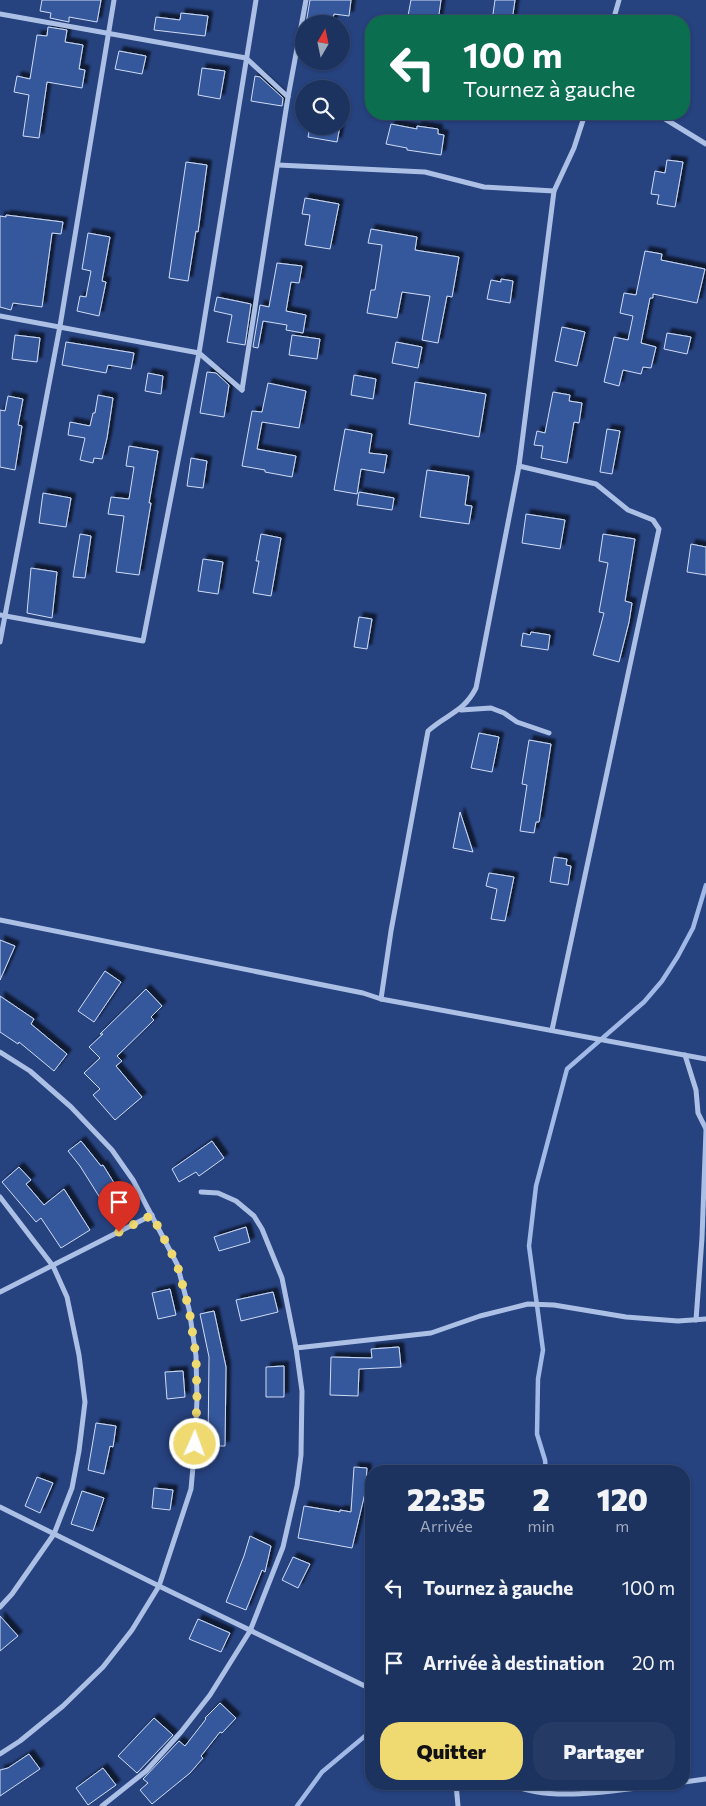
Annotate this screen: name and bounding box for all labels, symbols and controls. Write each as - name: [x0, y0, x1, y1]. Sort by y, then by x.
- north arrow: [295, 15, 350, 70]
- map controls: [295, 15, 350, 135]
- text: 100 m: [463, 32, 563, 75]
- icon: left: [380, 35, 445, 100]
- text: Tournez à gauche: [463, 75, 635, 102]
- button: search: [295, 80, 350, 135]
- pin: [98, 1181, 140, 1232]
- icon: arrive: [105, 1188, 133, 1216]
- position arrow: [168, 1417, 220, 1469]
- text: 22:35: [407, 1480, 485, 1517]
- text: 2: [532, 1480, 550, 1517]
- text: 120: [597, 1480, 648, 1517]
- text: Arrivée: [420, 1516, 473, 1535]
- text: min: [527, 1516, 555, 1535]
- text: m: [615, 1516, 629, 1535]
- icon: left: [380, 1574, 408, 1602]
- text: Tournez à gauche: [423, 1576, 573, 1599]
- text: 100 m: [622, 1576, 675, 1599]
- icon: arrive: [380, 1649, 408, 1677]
- text: Arrivée à destination: [423, 1651, 605, 1674]
- text: 20 m: [632, 1651, 675, 1674]
- button: Quitter: [380, 1722, 523, 1780]
- button: Partager: [533, 1722, 675, 1780]

